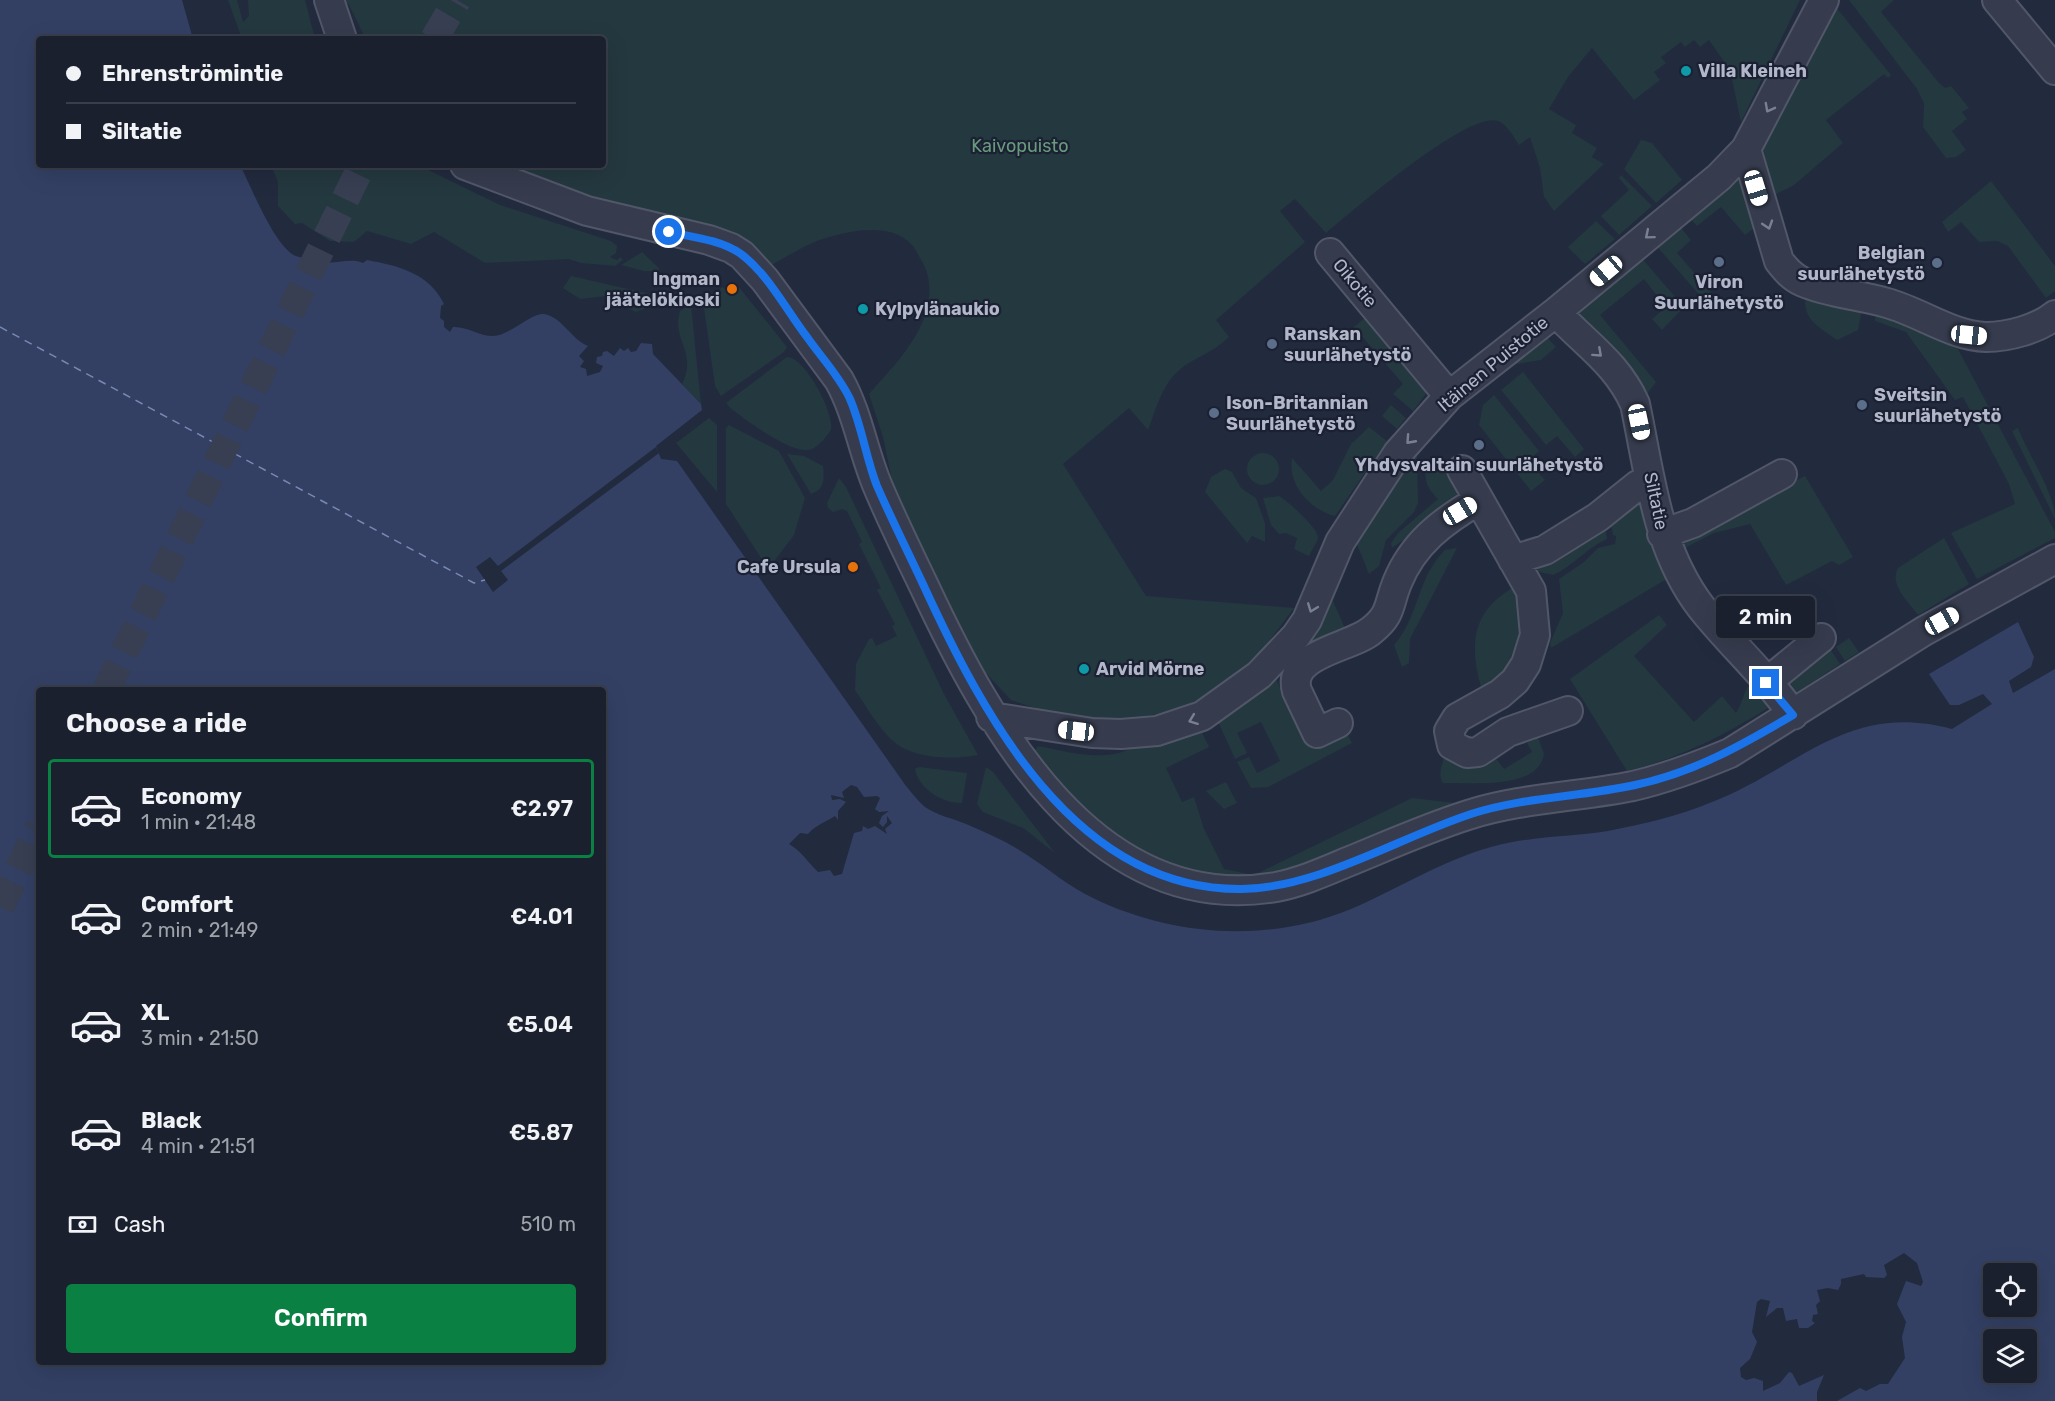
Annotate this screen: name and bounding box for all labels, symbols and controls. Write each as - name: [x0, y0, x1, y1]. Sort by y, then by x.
- text: Ehrenströmintie: [102, 60, 283, 87]
- place label: Villa Kleineh: [1698, 60, 1807, 82]
- marker: Villa Kleineh: [1679, 64, 1693, 78]
- one-way arrow: [1765, 102, 1776, 112]
- text: Siltatie: [102, 118, 182, 145]
- park label: Kaivopuisto: [971, 135, 1069, 157]
- car: [1742, 168, 1770, 208]
- route start: [655, 218, 682, 245]
- one-way arrow: [1761, 219, 1773, 230]
- one-way arrow: [1645, 227, 1656, 238]
- place label: Belgian suurlähetystö: [1798, 242, 1925, 285]
- car: [1586, 253, 1626, 289]
- street label: Oikotie: [1328, 254, 1382, 312]
- marker: Viron Suurlähetystö: [1712, 255, 1726, 269]
- marker: Belgian suurlähetystö: [1930, 256, 1944, 270]
- place label: Ingman jäätelökioski: [605, 268, 720, 311]
- place label: Viron Suurlähetystö: [1654, 271, 1784, 314]
- marker: Ingman jäätelökioski: [725, 282, 739, 296]
- place label: Kylpylänaukio: [875, 298, 1000, 320]
- marker: Kylpylänaukio: [856, 302, 870, 316]
- street label: Itäinen Puistotie: [1433, 311, 1553, 417]
- place label: Ranskan suurlähetystö: [1284, 323, 1412, 366]
- car: [1950, 324, 1988, 346]
- marker: Ranskan suurlähetystö: [1265, 337, 1279, 351]
- one-way arrow: [1591, 346, 1602, 357]
- place label: Sveitsin suurlähetystö: [1874, 384, 2002, 427]
- place label: Ison-Britannian Suurlähetystö: [1226, 392, 1368, 435]
- marker: Sveitsin suurlähetystö: [1855, 398, 1869, 412]
- car: [1626, 403, 1652, 441]
- marker: Ison-Britannian Suurlähetystö: [1207, 406, 1221, 420]
- one-way arrow: [1406, 433, 1417, 444]
- marker: Yhdysvaltain suurlähetystö: [1472, 438, 1486, 452]
- place label: Yhdysvaltain suurlähetystö: [1355, 454, 1603, 476]
- street label: Siltatie: [1639, 470, 1673, 532]
- car: [1440, 494, 1480, 528]
- place label: Cafe Ursula: [737, 556, 841, 578]
- marker: Cafe Ursula: [846, 560, 860, 574]
- callout: 2 min: [1716, 596, 1816, 638]
- one-way arrow: [1307, 601, 1319, 612]
- car: [1922, 604, 1962, 638]
- text: 2 min: [1739, 605, 1792, 629]
- place label: Arvid Mörne: [1096, 658, 1205, 680]
- marker: Arvid Mörne: [1077, 662, 1091, 676]
- route end: [1752, 669, 1779, 696]
- text: Choose a ride: [66, 707, 247, 739]
- one-way arrow: [1188, 713, 1199, 725]
- car: [1057, 720, 1095, 742]
- icon: car: [69, 782, 123, 836]
- text: Economy: [141, 783, 242, 810]
- text: €2.97: [511, 795, 573, 822]
- text: 1 min · 21:48: [141, 810, 256, 834]
- icon: car: [69, 890, 123, 944]
- text: Comfort: [141, 891, 233, 918]
- text: €4.01: [510, 903, 573, 930]
- text: 2 min · 21:49: [141, 918, 258, 942]
- icon: car: [69, 998, 123, 1052]
- text: XL: [141, 999, 169, 1026]
- text: €5.04: [507, 1011, 573, 1038]
- text: 3 min · 21:50: [141, 1026, 259, 1050]
- icon: car: [69, 1106, 123, 1160]
- text: Black: [141, 1107, 202, 1134]
- text: €5.87: [509, 1119, 573, 1146]
- text: 4 min · 21:51: [141, 1134, 255, 1158]
- icon: cash: [66, 1208, 99, 1241]
- text: Cash: [114, 1211, 165, 1238]
- text: 510 m: [520, 1212, 576, 1236]
- map controls: [1983, 1263, 2037, 1383]
- button: locate: [1983, 1263, 2037, 1317]
- button: Confirm: [66, 1284, 576, 1353]
- button: layers: [1983, 1329, 2037, 1383]

